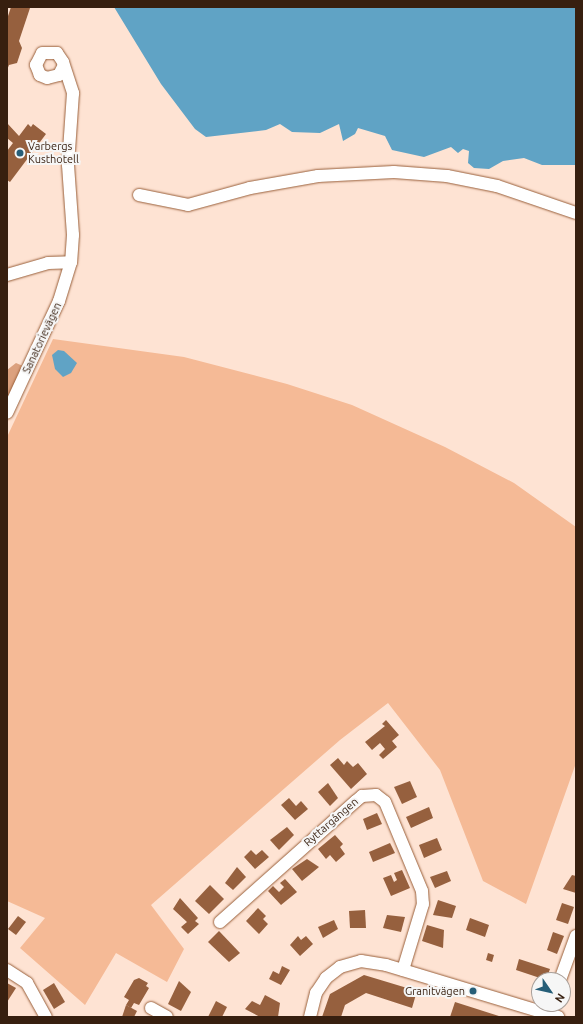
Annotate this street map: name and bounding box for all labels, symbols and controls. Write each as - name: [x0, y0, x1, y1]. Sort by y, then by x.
- place label: Varbergs Kusthotell: [28, 140, 79, 166]
- marker: Varbergs Kusthotell: [15, 148, 25, 158]
- street label: Sanatorievägen: [20, 300, 64, 376]
- street label: Ryttargången: [301, 795, 361, 849]
- north arrow: [531, 972, 571, 1012]
- place label: Granitvägen: [405, 984, 465, 998]
- marker: Granitvägen: [468, 986, 478, 996]
- text: N: [553, 991, 567, 1005]

